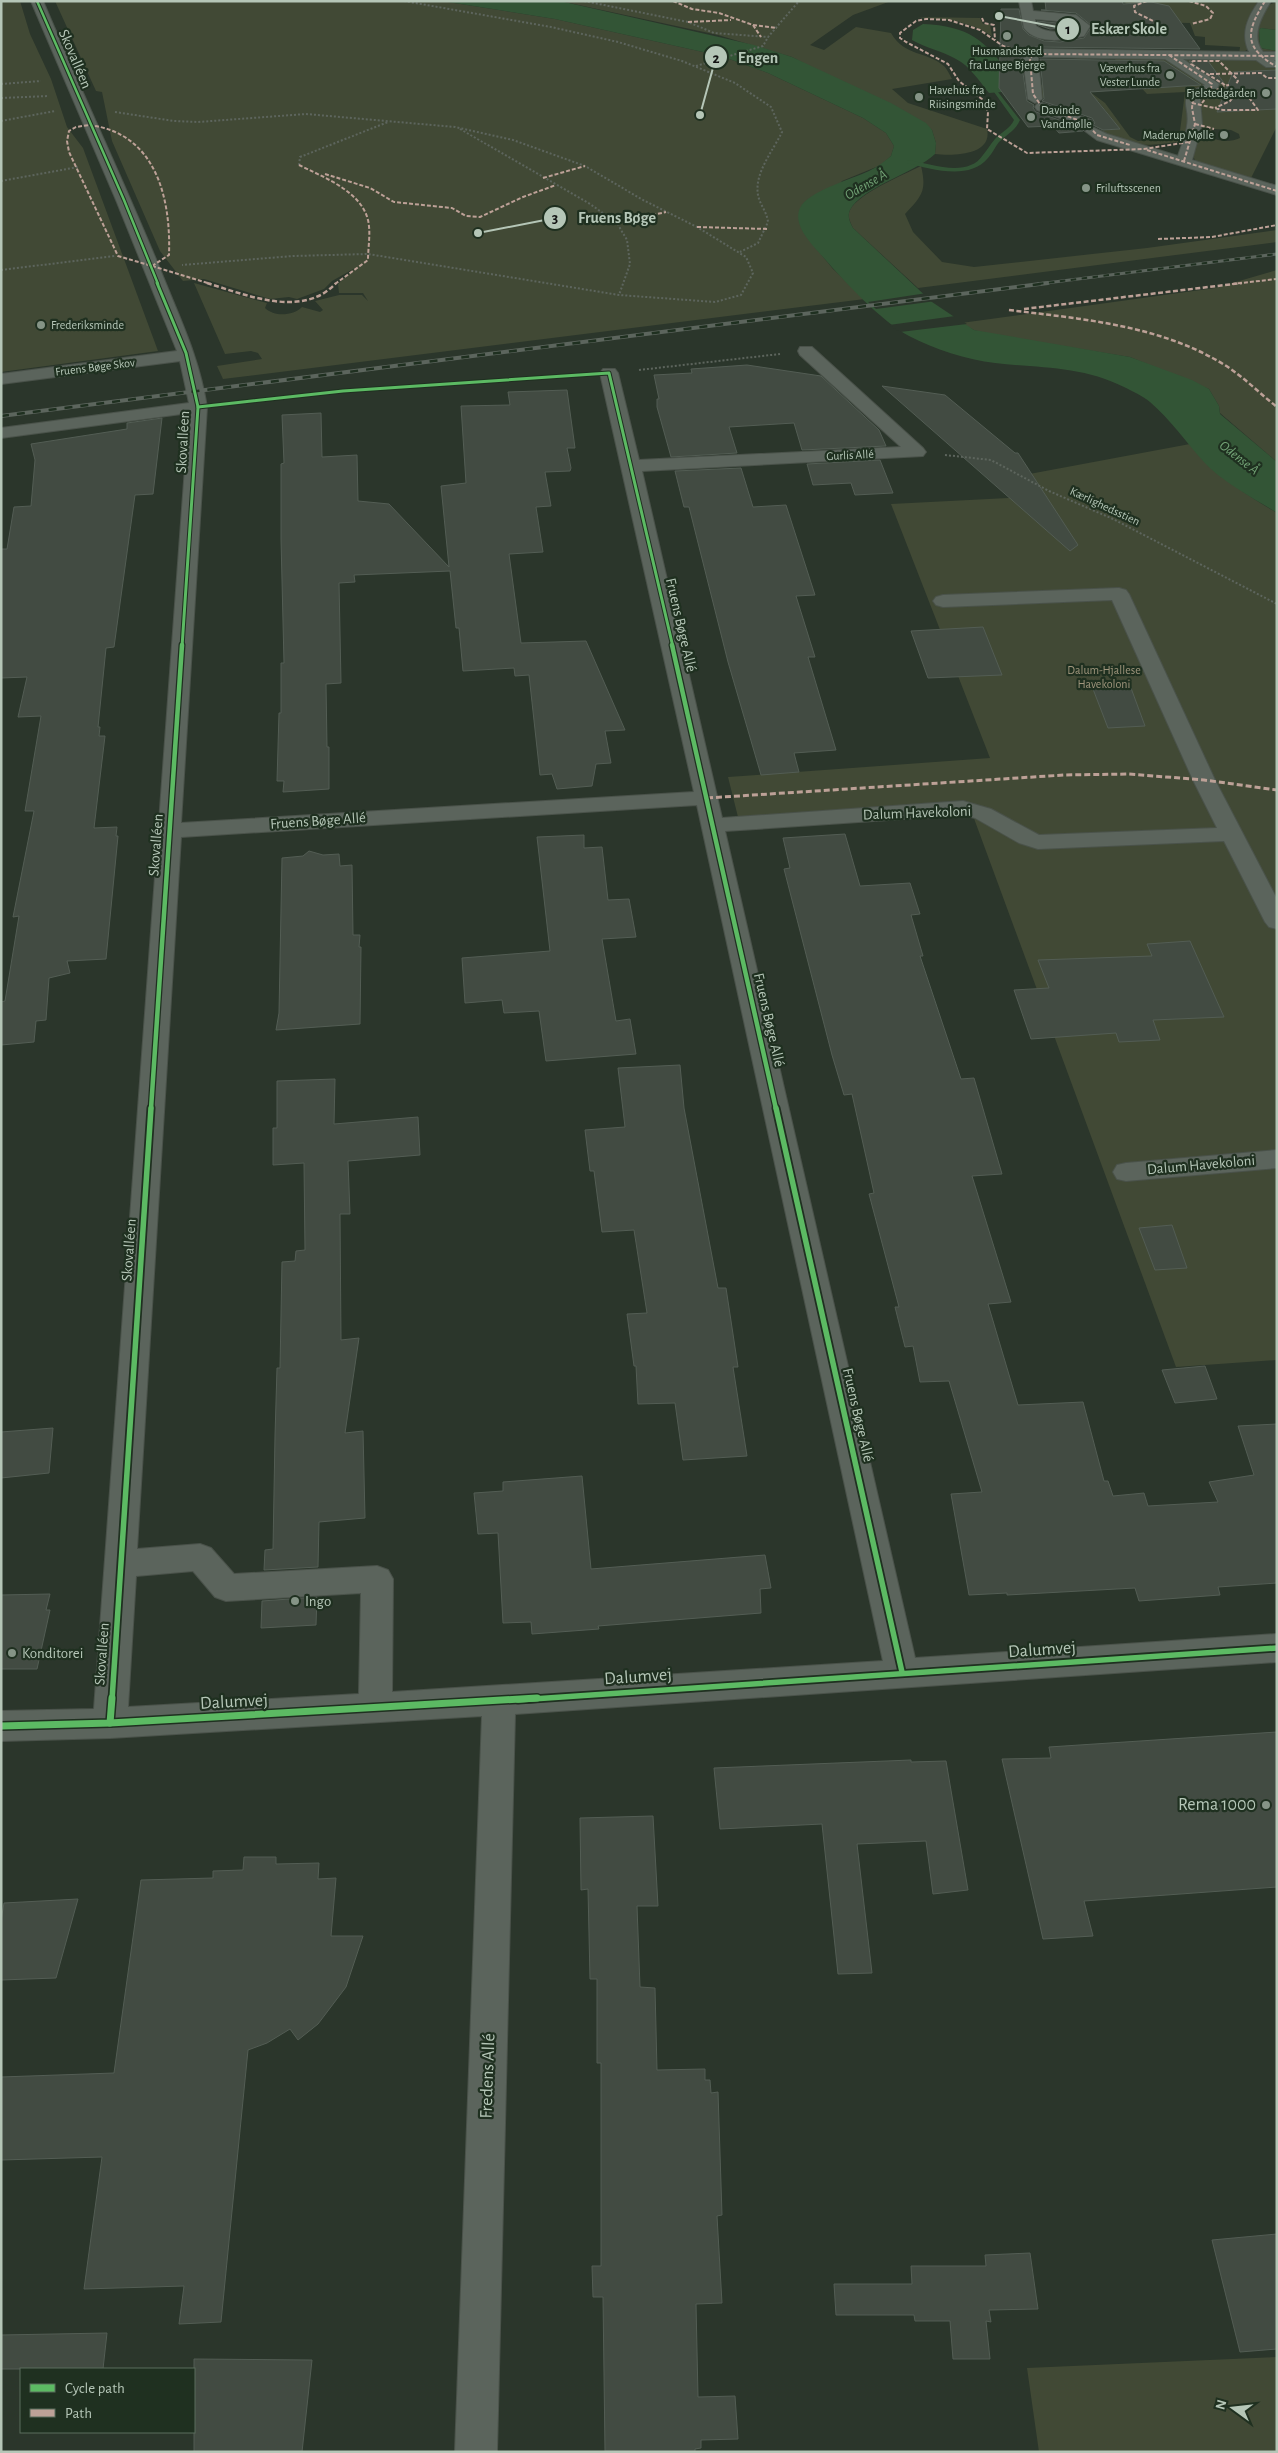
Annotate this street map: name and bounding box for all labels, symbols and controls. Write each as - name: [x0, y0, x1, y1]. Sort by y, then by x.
- callout: Eskær Skole: [1056, 13, 1177, 44]
- text: Eskær Skole: [1091, 21, 1168, 37]
- text: 1: [1065, 22, 1071, 37]
- street label: Skovalléen: [56, 27, 94, 91]
- marker: Husmandssted fra Lunge Bjerge: [1001, 30, 1013, 42]
- callout: Engen: [703, 42, 788, 73]
- place label: Husmandssted fra Lunge Bjerge: [969, 45, 1045, 72]
- text: Engen: [738, 50, 778, 66]
- text: 2: [712, 51, 720, 66]
- place label: Væverhus fra Vester Lunde: [1100, 62, 1160, 88]
- marker: Væverhus fra Vester Lunde: [1164, 69, 1176, 81]
- place label: Havehus fra Riisingsminde: [929, 84, 996, 110]
- place label: Fjelstedgården: [1186, 87, 1256, 100]
- marker: Fjelstedgården: [1260, 87, 1272, 99]
- marker: Havehus fra Riisingsminde: [913, 91, 925, 103]
- place label: Davinde Vandmølle: [1041, 104, 1092, 130]
- marker: Davinde Vandmølle: [1025, 111, 1037, 123]
- place label: Maderup Mølle: [1143, 129, 1214, 141]
- marker: Maderup Mølle: [1218, 129, 1230, 141]
- water label: Odense Å: [842, 166, 889, 203]
- marker: Friluftsscenen: [1080, 182, 1092, 194]
- place label: Friluftsscenen: [1096, 182, 1161, 194]
- callout: Fruens Bøge: [542, 202, 666, 233]
- text: Fruens Bøge: [578, 210, 656, 226]
- text: 3: [552, 211, 558, 226]
- marker: Frederiksminde: [35, 319, 47, 331]
- place label: Frederiksminde: [51, 319, 124, 331]
- street label: Fruens Bøge Skov: [55, 356, 135, 378]
- street label: Skovalléen: [174, 410, 192, 474]
- water label: Odense Å: [1217, 437, 1263, 478]
- street label: Gurlis Allé: [826, 448, 874, 462]
- street label: Kærlighedsstien: [1068, 485, 1142, 527]
- street label: Fruens Bøge Allé: [663, 577, 699, 674]
- park label: Dalum-Hjallese Havekoloni: [1067, 664, 1141, 690]
- street label: Dalum Havekoloni: [863, 804, 971, 822]
- street label: Fruens Bøge Allé: [270, 810, 367, 832]
- street label: Skovalléen: [146, 813, 166, 877]
- street label: Fruens Bøge Allé: [751, 972, 787, 1069]
- street label: Dalum Havekoloni: [1146, 1153, 1256, 1177]
- street label: Skovalléen: [119, 1218, 139, 1282]
- street label: Fruens Bøge Allé: [840, 1367, 876, 1464]
- place label: Ingo: [305, 1594, 331, 1609]
- marker: Ingo: [289, 1595, 301, 1607]
- street label: Skovalléen: [92, 1622, 112, 1686]
- street label: Dalumvej: [1008, 1639, 1076, 1661]
- place label: Konditorei: [22, 1646, 83, 1661]
- marker: Konditorei: [6, 1647, 18, 1659]
- street label: Dalumvej: [604, 1666, 672, 1688]
- street label: Dalumvej: [200, 1691, 268, 1713]
- place label: Rema 1000: [1178, 1796, 1256, 1814]
- marker: Rema 1000: [1260, 1799, 1272, 1811]
- street label: Fredens Allé: [478, 2033, 498, 2119]
- legend: [20, 2368, 195, 2433]
- text: Cycle path: [65, 2381, 125, 2396]
- north arrow: [1208, 2383, 1258, 2433]
- text: N: [1213, 2398, 1229, 2411]
- text: Path: [65, 2406, 92, 2421]

